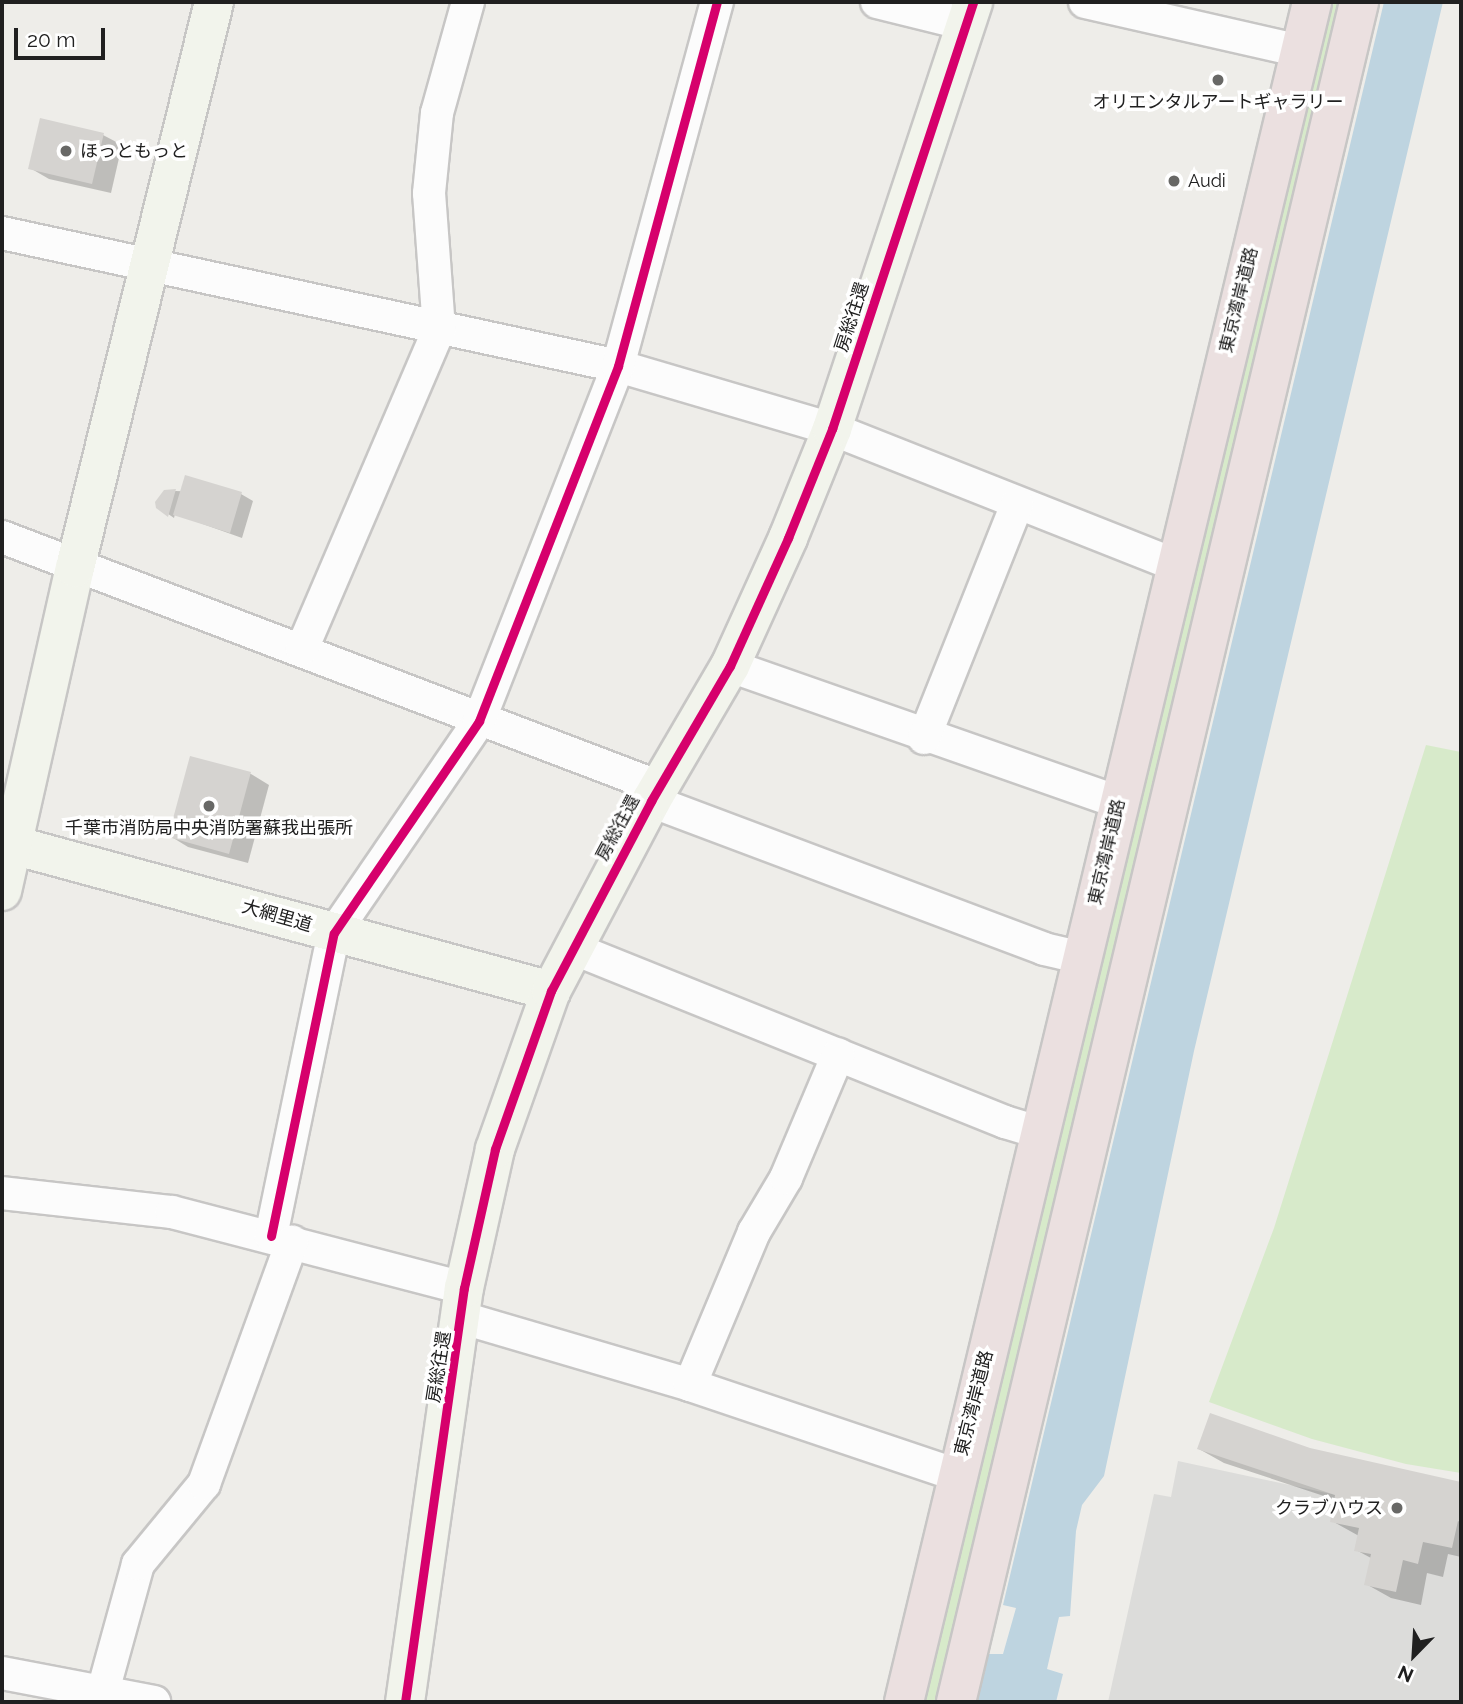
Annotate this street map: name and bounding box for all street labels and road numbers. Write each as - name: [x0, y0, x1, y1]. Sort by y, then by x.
- street label: 東京湾岸道路: [1215, 245, 1263, 355]
- street label: 房総往還: [831, 279, 873, 355]
- street label: 房総往還: [592, 791, 644, 865]
- street label: 東京湾岸道路: [1084, 797, 1130, 907]
- street label: 大網里道: [239, 896, 315, 936]
- street label: 房総往還: [423, 1330, 455, 1404]
- street label: 東京湾岸道路: [950, 1348, 998, 1458]

